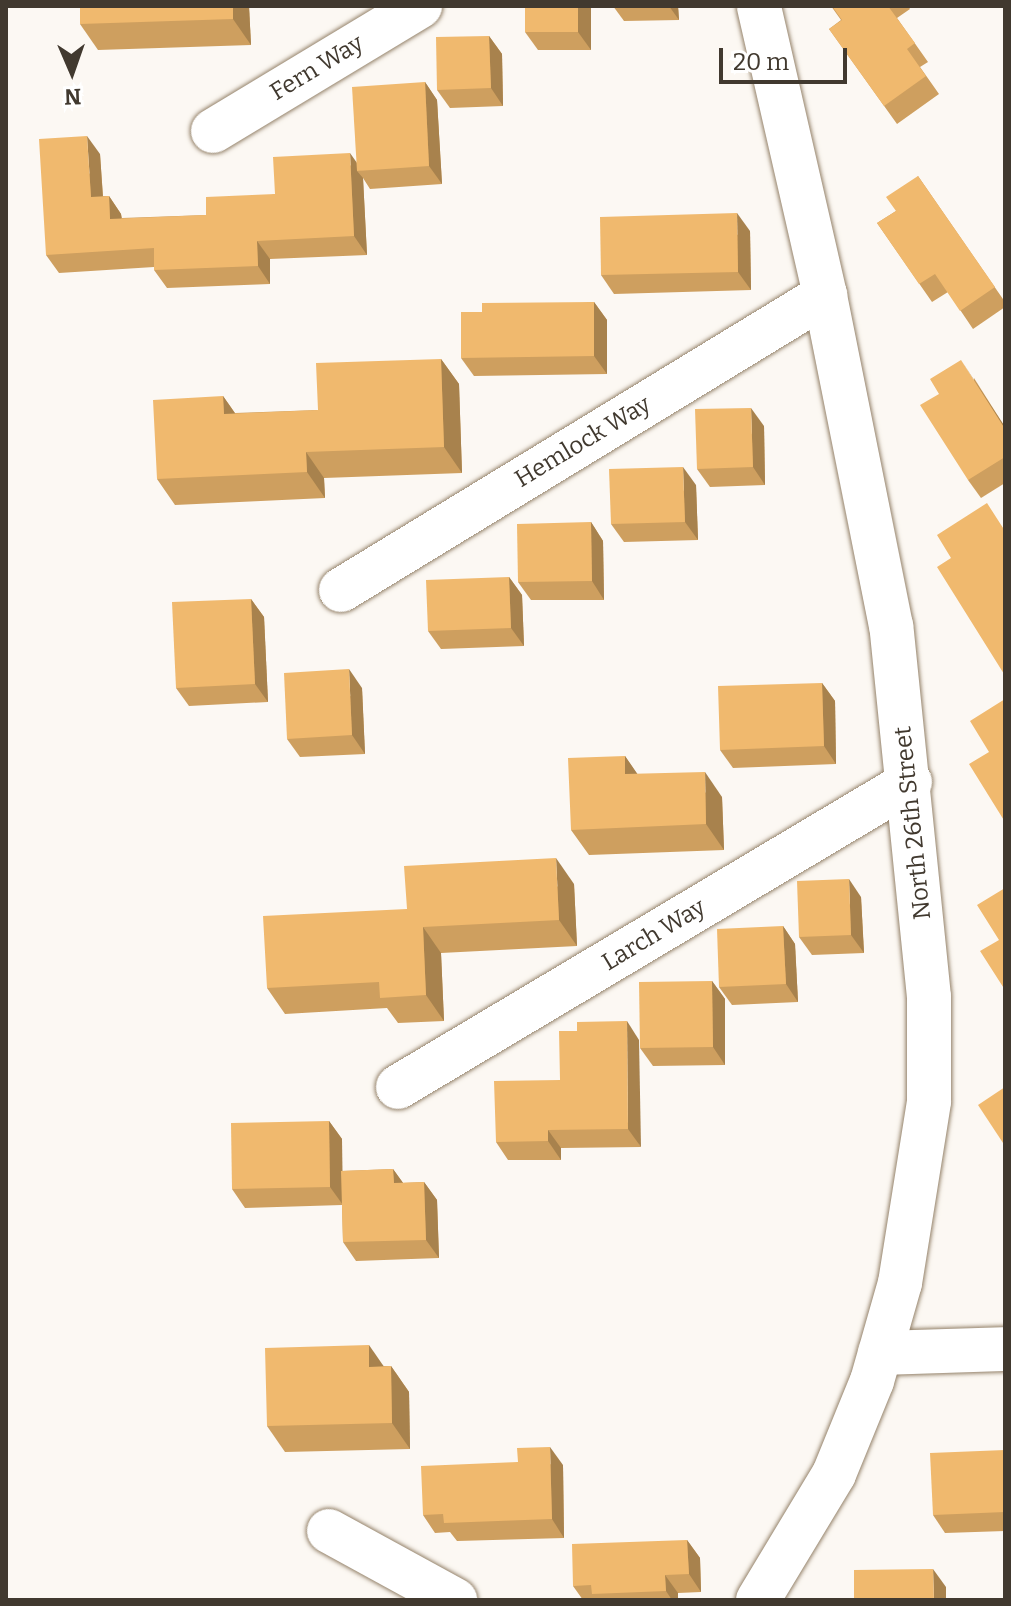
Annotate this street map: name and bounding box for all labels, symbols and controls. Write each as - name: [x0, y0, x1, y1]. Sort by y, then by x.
- street label: Fern Way: [265, 29, 369, 107]
- north arrow: [32, 32, 112, 112]
- scale bar: [723, 32, 851, 82]
- text: 20 m: [733, 48, 789, 76]
- text: N: [64, 83, 82, 110]
- street label: Hemlock Way: [510, 390, 656, 494]
- street label: North 26th Street: [889, 725, 937, 921]
- street label: Larch Way: [597, 893, 711, 977]

